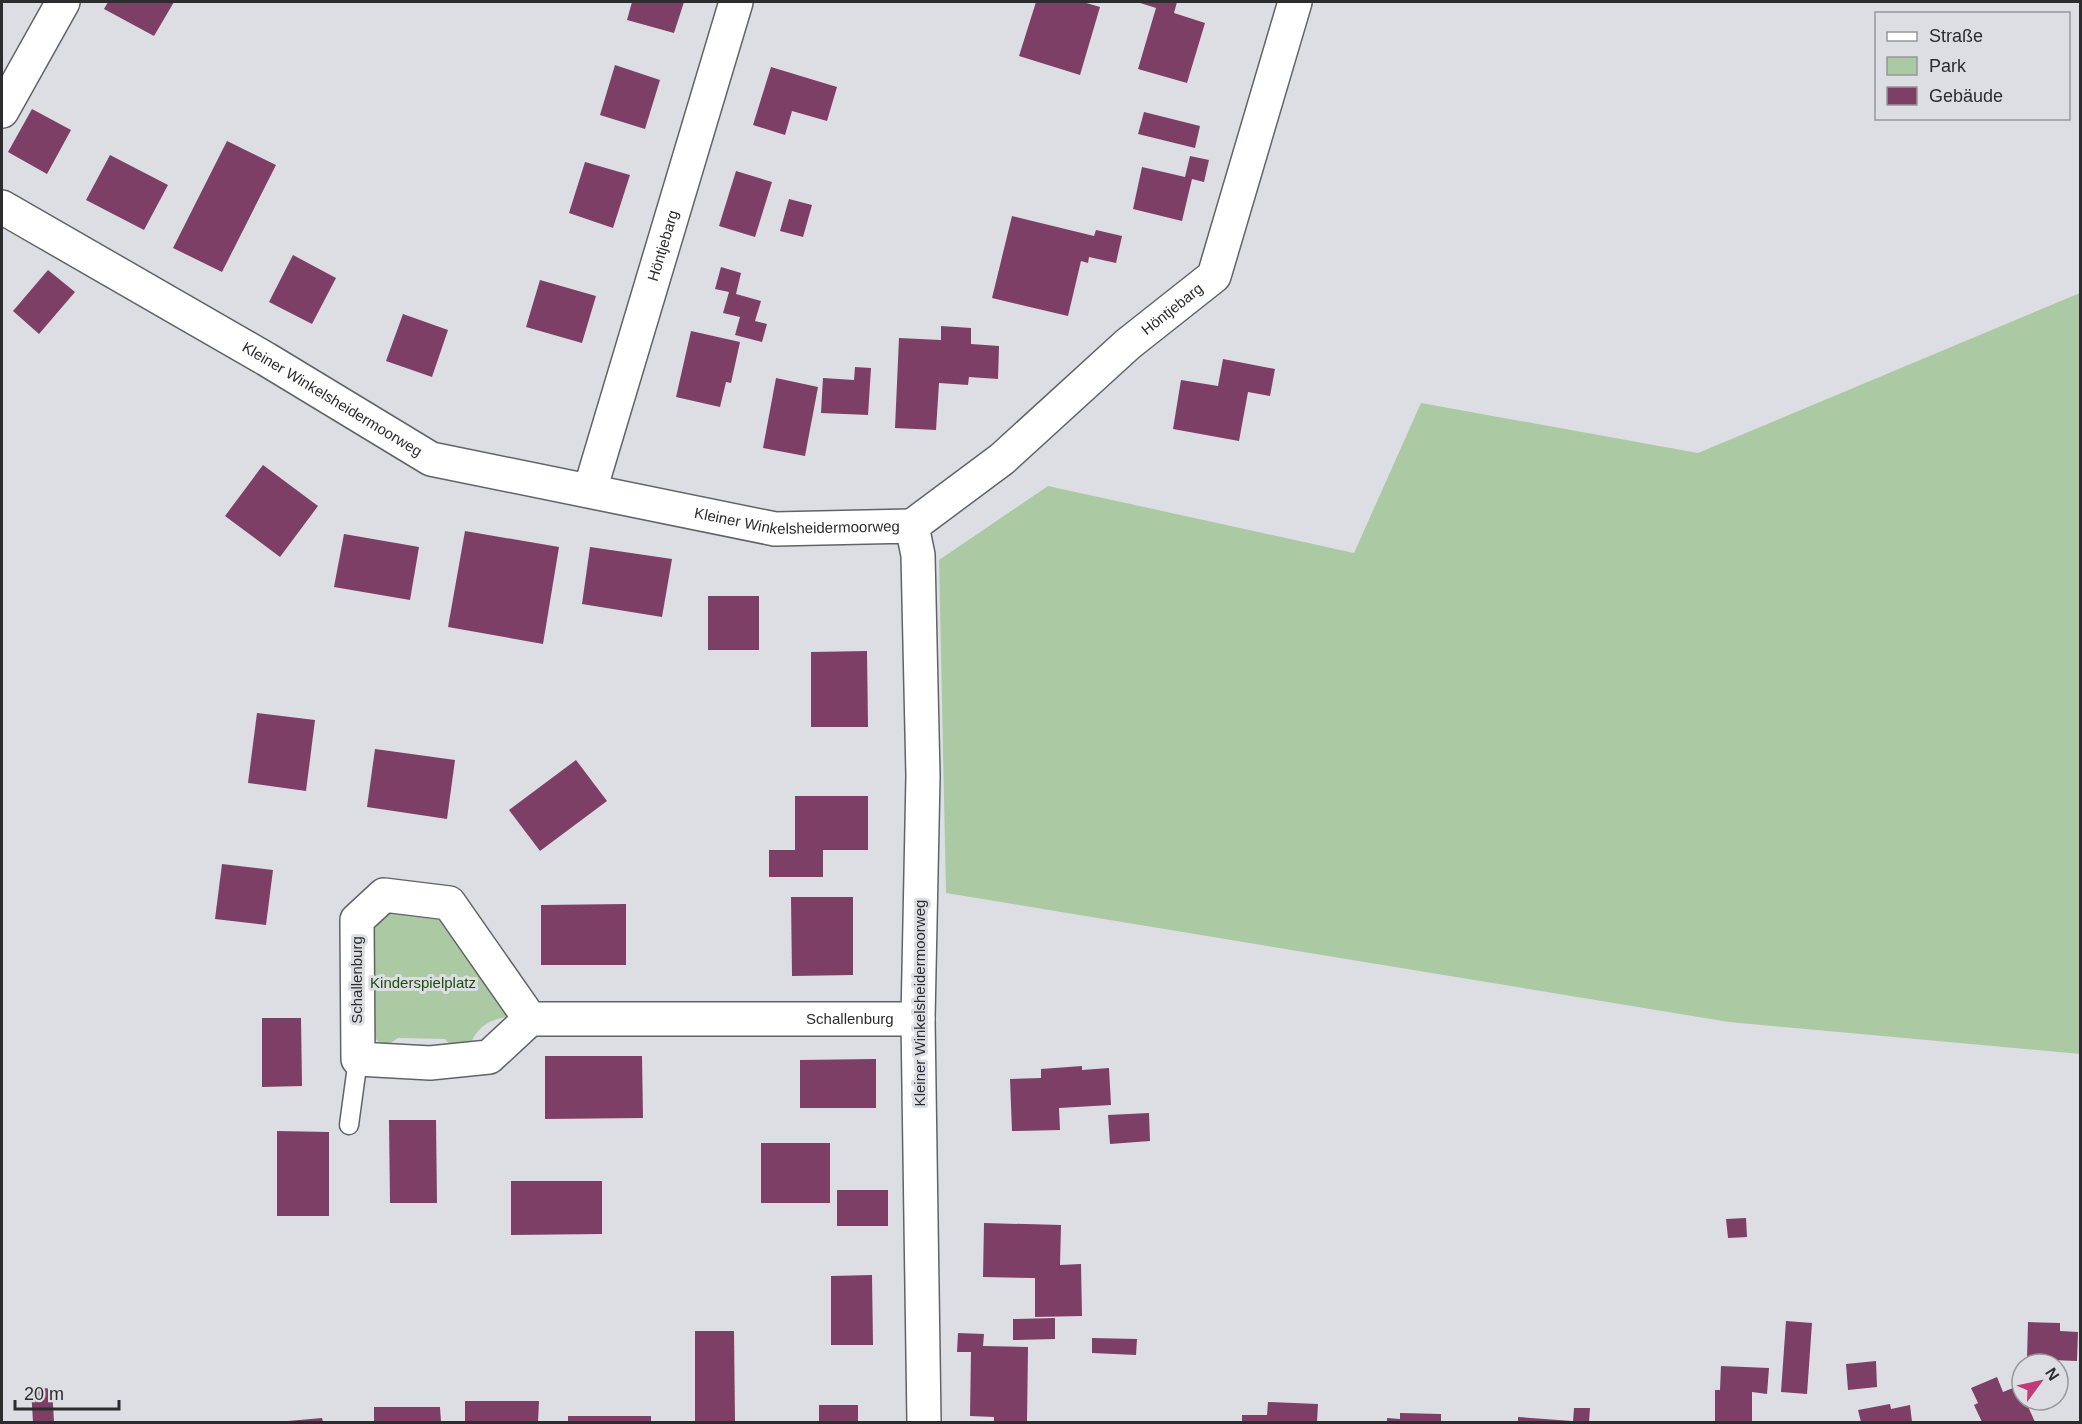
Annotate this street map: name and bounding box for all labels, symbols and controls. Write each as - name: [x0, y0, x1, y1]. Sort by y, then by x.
- legend: [1875, 12, 2070, 120]
- text: Straße: [1929, 26, 1983, 46]
- text: Park: [1929, 56, 1967, 76]
- text: Gebäude: [1929, 86, 2003, 106]
- street label: Höntjebarg: [644, 208, 681, 283]
- street label: Höntjebarg: [1138, 279, 1206, 338]
- street label: Kleiner Winkelsheidermoorweg: [239, 338, 425, 460]
- street label: Kleiner Winkelsheidermoorweg: [693, 504, 900, 537]
- street label: Kleiner Winkelsheidermoorweg: [911, 900, 928, 1106]
- street label: Schallenburg: [348, 936, 365, 1024]
- park label: Kinderspielplatz: [370, 974, 476, 991]
- street label: Schallenburg: [806, 1010, 894, 1027]
- north arrow: [2010, 1352, 2070, 1412]
- text: N: [2042, 1365, 2062, 1384]
- scale bar: [15, 1373, 118, 1411]
- text: 20 m: [24, 1384, 64, 1404]

